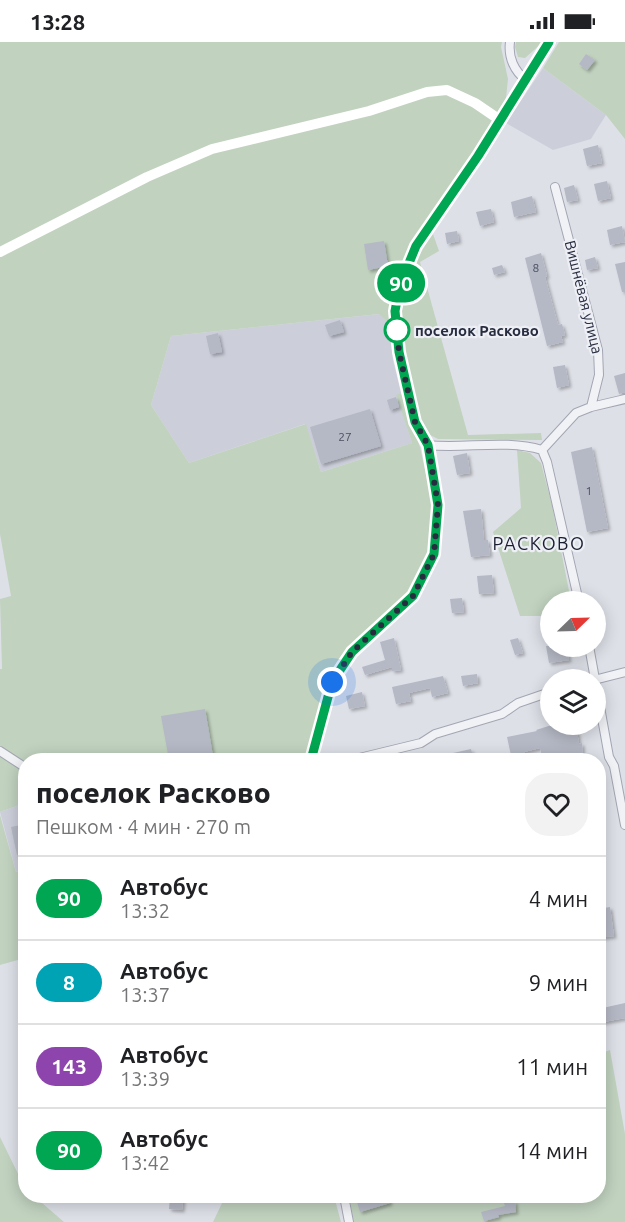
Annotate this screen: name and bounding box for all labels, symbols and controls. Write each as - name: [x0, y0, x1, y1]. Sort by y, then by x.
- text: 13:28: [30, 9, 85, 34]
- street label: Вишнёвая улица: [562, 239, 606, 355]
- house number: 8: [533, 261, 540, 274]
- line badge: 90: [374, 264, 428, 302]
- text: 90: [389, 271, 413, 295]
- marker: поселок Расково: [384, 317, 410, 343]
- place label: поселок Расково: [415, 322, 539, 339]
- house number: 27: [338, 430, 352, 443]
- house number: 1: [586, 484, 592, 497]
- district label: РАСКОВО: [492, 533, 586, 553]
- north arrow: [540, 591, 606, 657]
- map controls: [540, 591, 606, 735]
- your location: [317, 667, 347, 697]
- button: layers: [540, 669, 606, 735]
- button: heart: [525, 773, 588, 836]
- text: поселок Расково: [36, 777, 271, 808]
- text: Пешком · 4 мин · 270 m: [36, 815, 251, 838]
- text: Автобус: [120, 874, 208, 899]
- text: 90: [57, 886, 81, 910]
- text: 4 мин: [529, 886, 588, 911]
- text: 13:32: [120, 899, 170, 922]
- text: Автобус: [120, 958, 208, 983]
- text: 8: [63, 970, 75, 994]
- text: 9 мин: [529, 970, 588, 995]
- text: 13:37: [120, 983, 170, 1006]
- text: Автобус: [120, 1042, 208, 1067]
- text: 143: [51, 1054, 87, 1078]
- text: 11 мин: [516, 1054, 588, 1079]
- text: 13:39: [120, 1067, 170, 1090]
- text: Автобус: [120, 1126, 208, 1151]
- text: 90: [57, 1138, 81, 1162]
- text: 14 мин: [516, 1138, 588, 1163]
- text: 13:42: [120, 1151, 170, 1174]

